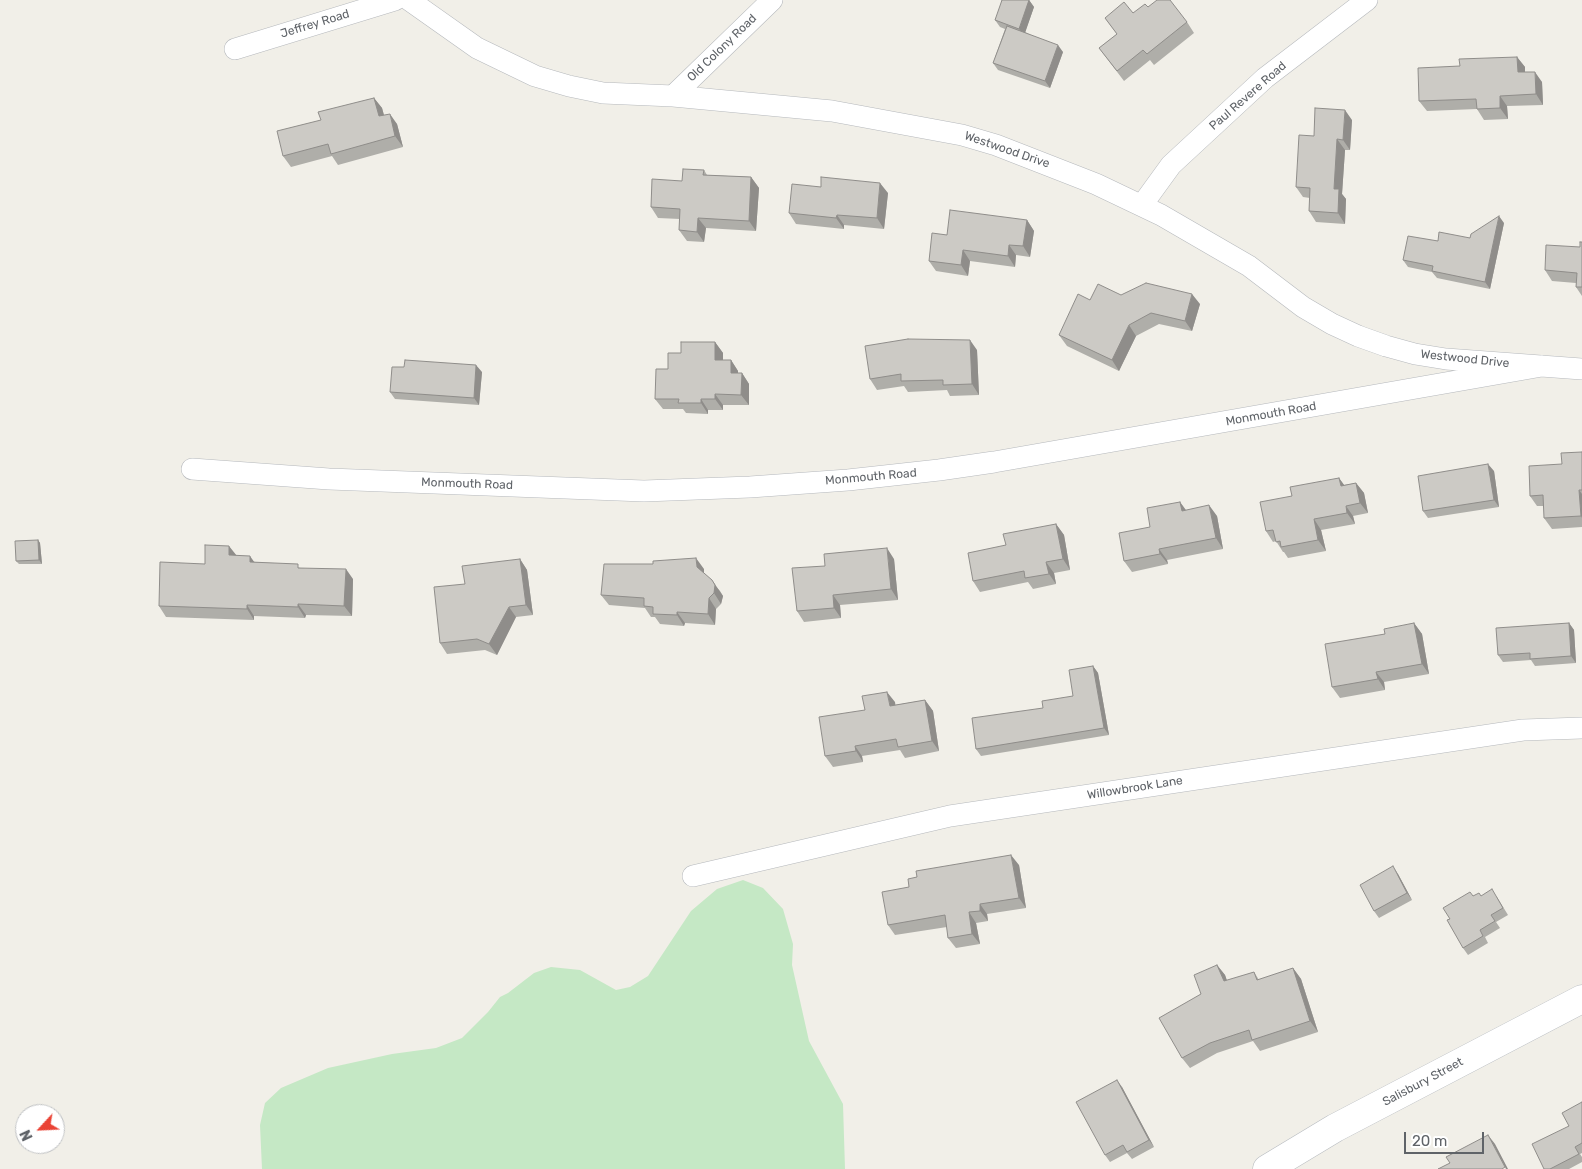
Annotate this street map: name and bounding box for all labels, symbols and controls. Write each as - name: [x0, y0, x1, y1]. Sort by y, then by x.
- street label: Jeffrey Road: [279, 7, 351, 41]
- street label: Old Colony Road: [684, 11, 760, 85]
- street label: Paul Revere Road: [1207, 59, 1289, 133]
- street label: Westwood Drive: [963, 129, 1051, 171]
- street label: Westwood Drive: [1420, 347, 1510, 371]
- street label: Monmouth Road: [1225, 399, 1317, 429]
- street label: Monmouth Road: [825, 466, 917, 488]
- street label: Monmouth Road: [421, 475, 513, 493]
- street label: Willowbrook Lane: [1086, 773, 1184, 803]
- street label: Salisbury Street: [1380, 1055, 1466, 1109]
- north arrow: [15, 1104, 65, 1154]
- scale bar: [1407, 1122, 1487, 1154]
- text: N: [17, 1127, 37, 1143]
- text: 20 m: [1412, 1132, 1447, 1150]

